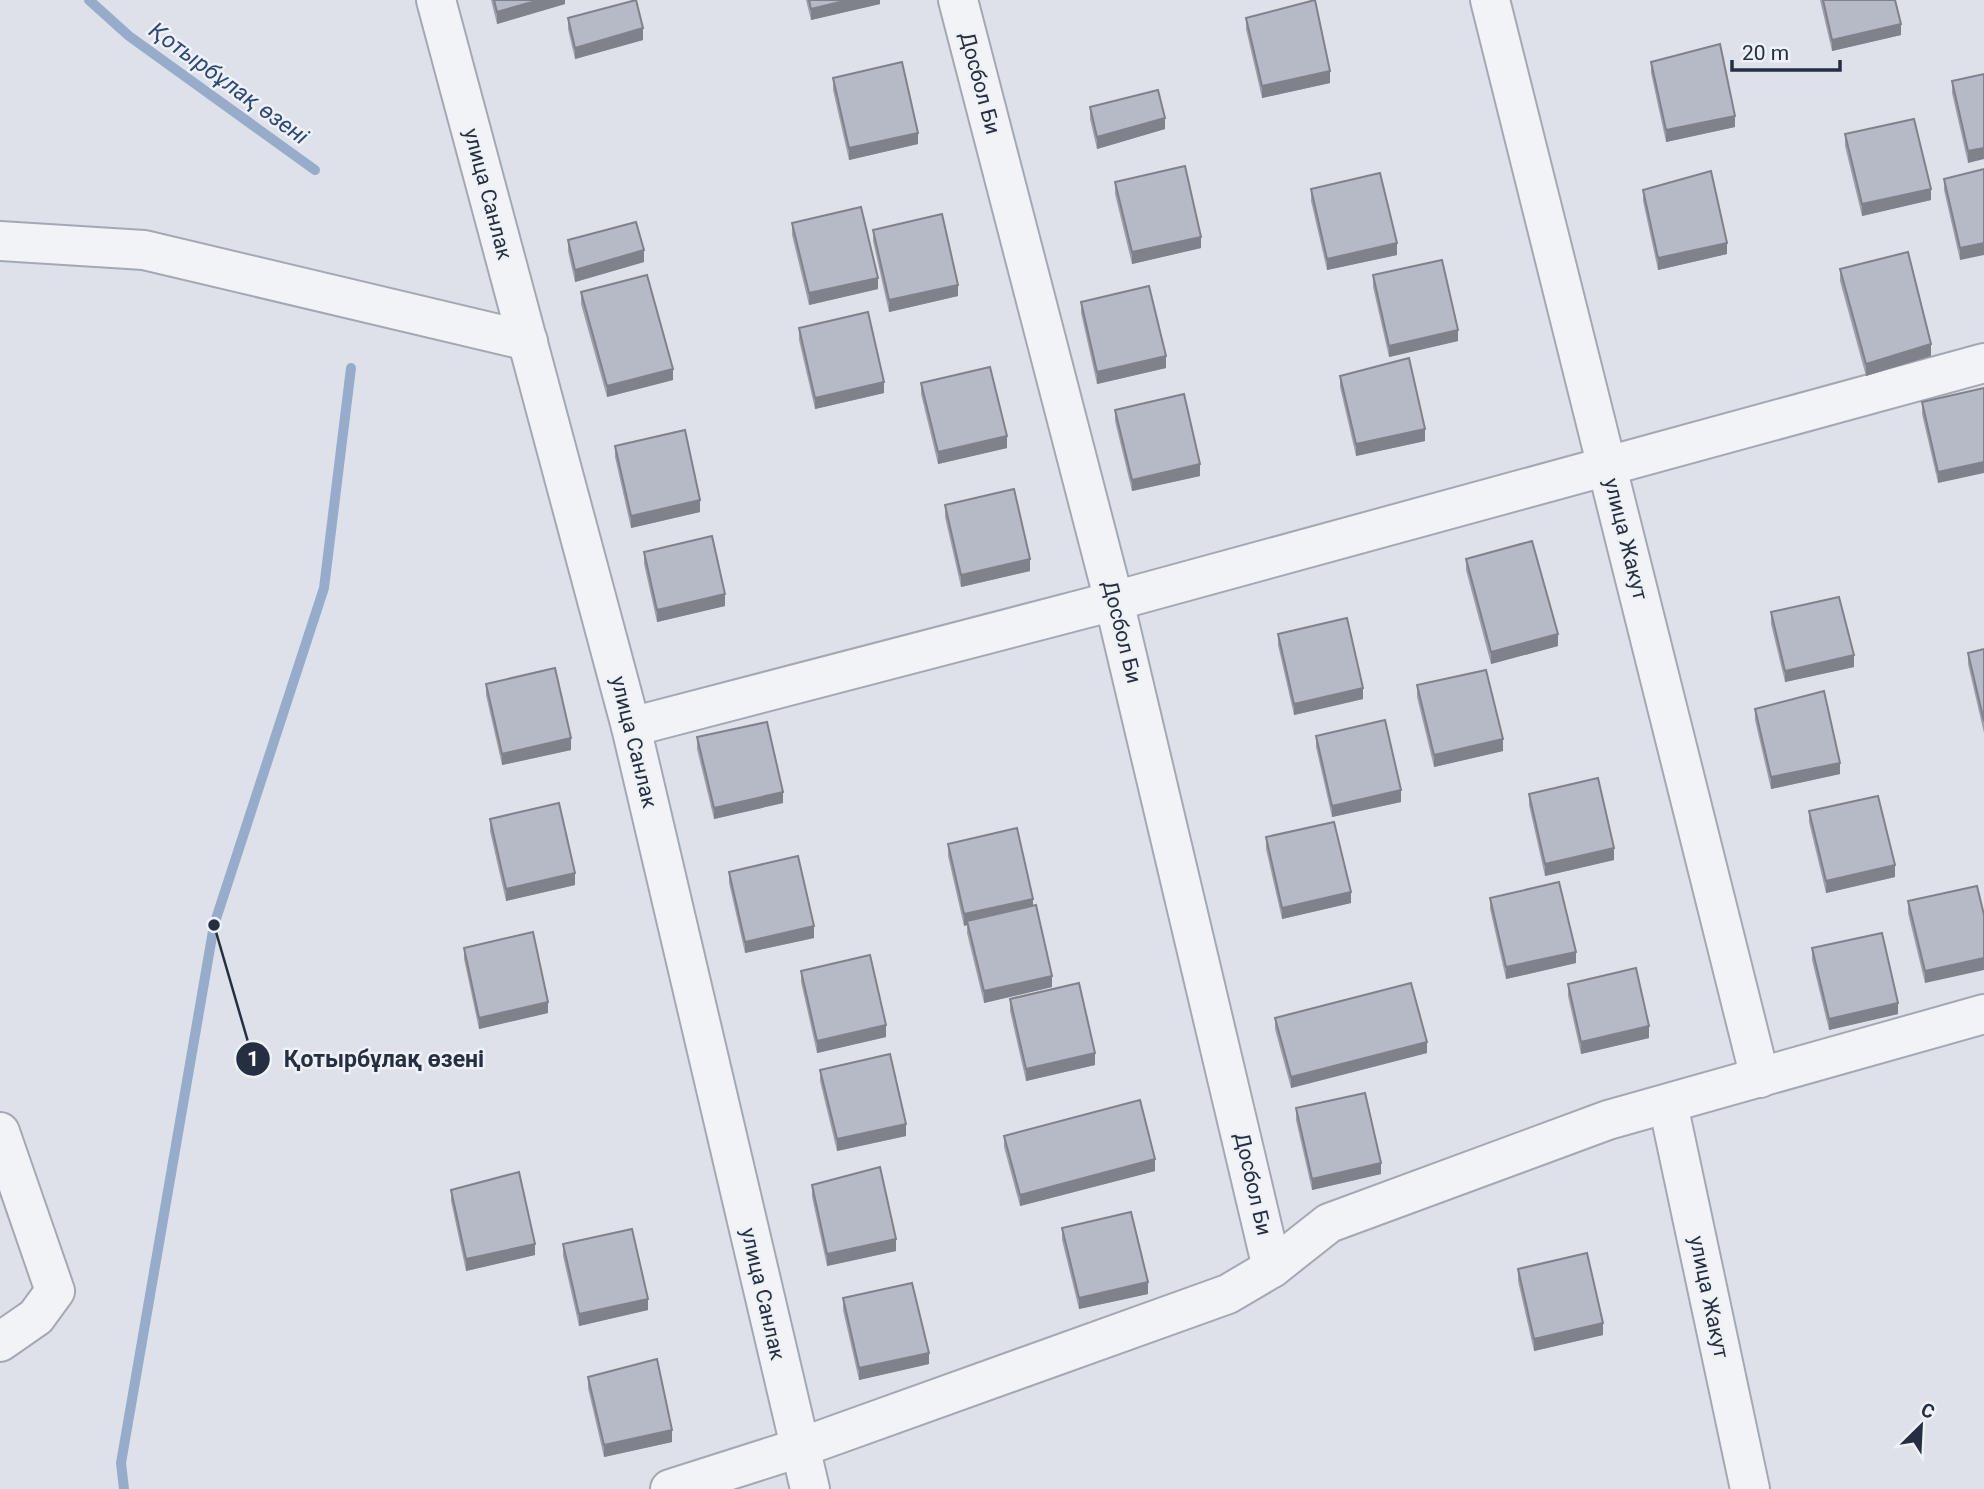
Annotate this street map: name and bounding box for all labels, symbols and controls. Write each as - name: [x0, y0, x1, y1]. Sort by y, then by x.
- water label: Қотырбұлақ өзені: [144, 17, 314, 151]
- scale bar: [1732, 28, 1840, 72]
- street label: Досбол Би: [955, 29, 1005, 137]
- text: 20 m: [1742, 41, 1789, 65]
- street label: улица Санлак: [459, 126, 517, 263]
- street label: улица Жакут: [1599, 476, 1653, 602]
- street label: Досбол Би: [1098, 578, 1146, 686]
- street label: улица Санлак: [606, 674, 662, 811]
- callout: Қотырбұлақ өзені: [235, 1037, 499, 1081]
- text: Қотырбұлақ өзені: [284, 1046, 484, 1073]
- text: 1: [247, 1047, 259, 1071]
- street label: Досбол Би: [1230, 1130, 1276, 1238]
- street label: улица Санлак: [736, 1226, 790, 1363]
- street label: улица Жакут: [1684, 1234, 1734, 1360]
- north arrow: [1886, 1391, 1956, 1461]
- text: С: [1917, 1398, 1938, 1424]

